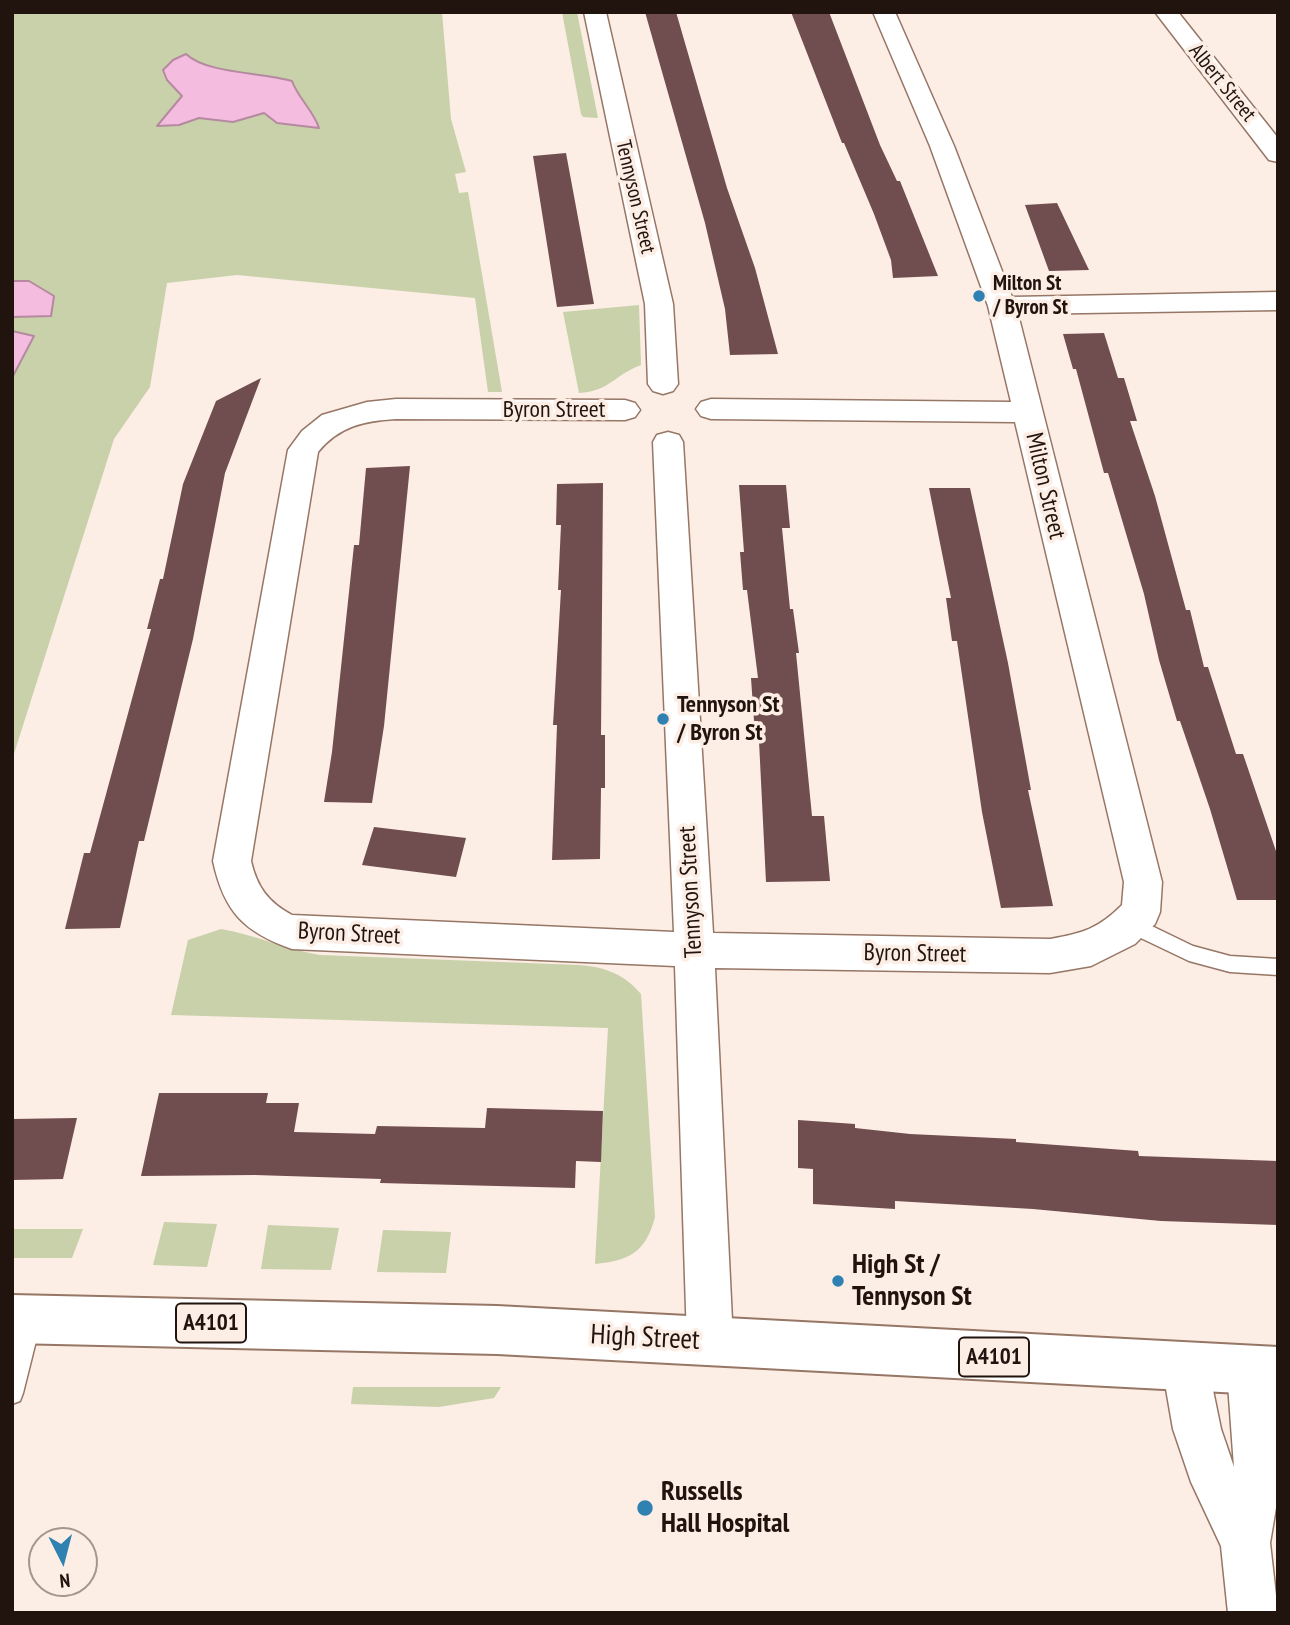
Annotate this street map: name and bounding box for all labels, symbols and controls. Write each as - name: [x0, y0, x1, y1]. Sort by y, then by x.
- street label: Albert Street: [1183, 39, 1261, 127]
- street label: Tennyson Street: [610, 138, 660, 256]
- place label: Milton St / Byron St: [993, 271, 1068, 321]
- marker: Milton St / Byron St: [971, 288, 987, 304]
- street label: Byron Street: [503, 396, 605, 424]
- street label: Milton Street: [1019, 430, 1071, 542]
- place label: Tennyson St / Byron St: [677, 691, 780, 747]
- marker: Tennyson St / Byron St: [655, 711, 671, 727]
- street label: Tennyson Street: [673, 825, 709, 959]
- street label: Byron Street: [297, 917, 401, 951]
- street label: Byron Street: [863, 939, 967, 969]
- place label: High St / Tennyson St: [852, 1248, 972, 1314]
- marker: High St / Tennyson St: [830, 1273, 846, 1289]
- road number: A4101: [176, 1304, 246, 1342]
- street label: High Street: [589, 1318, 701, 1358]
- road number: A4101: [959, 1338, 1029, 1376]
- place label: Russells Hall Hospital: [661, 1475, 789, 1541]
- marker: Russells Hall Hospital: [635, 1498, 655, 1518]
- north arrow: [28, 1527, 98, 1597]
- text: N: [59, 1568, 71, 1593]

